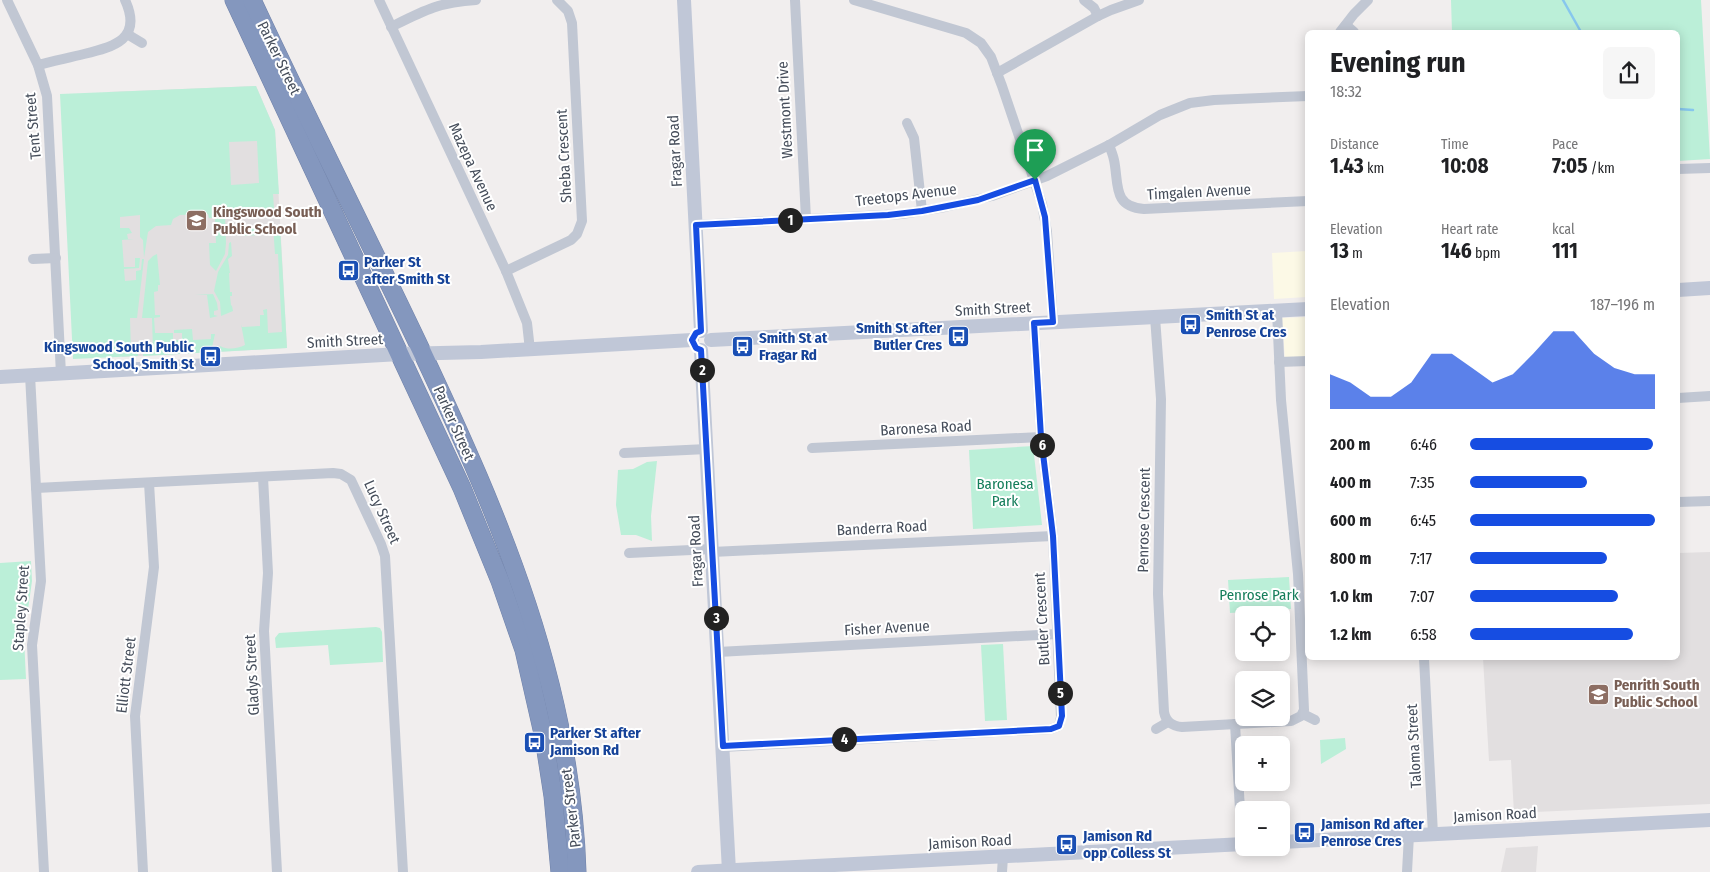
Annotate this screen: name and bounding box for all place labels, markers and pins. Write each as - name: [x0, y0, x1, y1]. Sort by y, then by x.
- pin: [1014, 129, 1056, 180]
- place label: Kingswood South Public School: [213, 203, 322, 238]
- pin: 1: [778, 208, 802, 232]
- school or university icon: Kingswood South Public School: [185, 209, 209, 233]
- place label: Parker St after Smith St: [364, 253, 451, 288]
- bus stop icon: Parker St after Smith St: [336, 259, 360, 283]
- place label: Smith St at Penrose Cres: [1206, 306, 1287, 341]
- bus stop icon: Smith St at Penrose Cres: [1178, 312, 1202, 336]
- place label: Smith St after Butler Cres: [856, 319, 943, 354]
- bus stop icon: Smith St after Butler Cres: [946, 325, 970, 349]
- place label: Smith St at Fragar Rd: [759, 329, 828, 364]
- bus stop icon: Smith St at Fragar Rd: [731, 335, 755, 359]
- place label: Kingswood South Public School, Smith St: [44, 338, 195, 373]
- bus stop icon: Kingswood South Public School, Smith St: [198, 344, 222, 368]
- pin: 2: [690, 358, 714, 382]
- pin: 6: [1030, 432, 1054, 458]
- pin: 3: [704, 606, 728, 630]
- place label: Penrith South Public School: [1614, 676, 1700, 711]
- pin: 5: [1048, 680, 1072, 706]
- school or university icon: Penrith South Public School: [1586, 682, 1610, 706]
- place label: Parker St after Jamison Rd: [549, 724, 641, 759]
- pin: 4: [832, 726, 856, 752]
- bus stop icon: Parker St after Jamison Rd: [522, 730, 546, 754]
- place label: Jamison Rd after Penrose Cres: [1320, 815, 1424, 850]
- bus stop icon: Jamison Rd after Penrose Cres: [1293, 821, 1317, 845]
- place label: Jamison Rd opp Colless St: [1082, 827, 1172, 862]
- bus stop icon: Jamison Rd opp Colless St: [1055, 833, 1079, 857]

